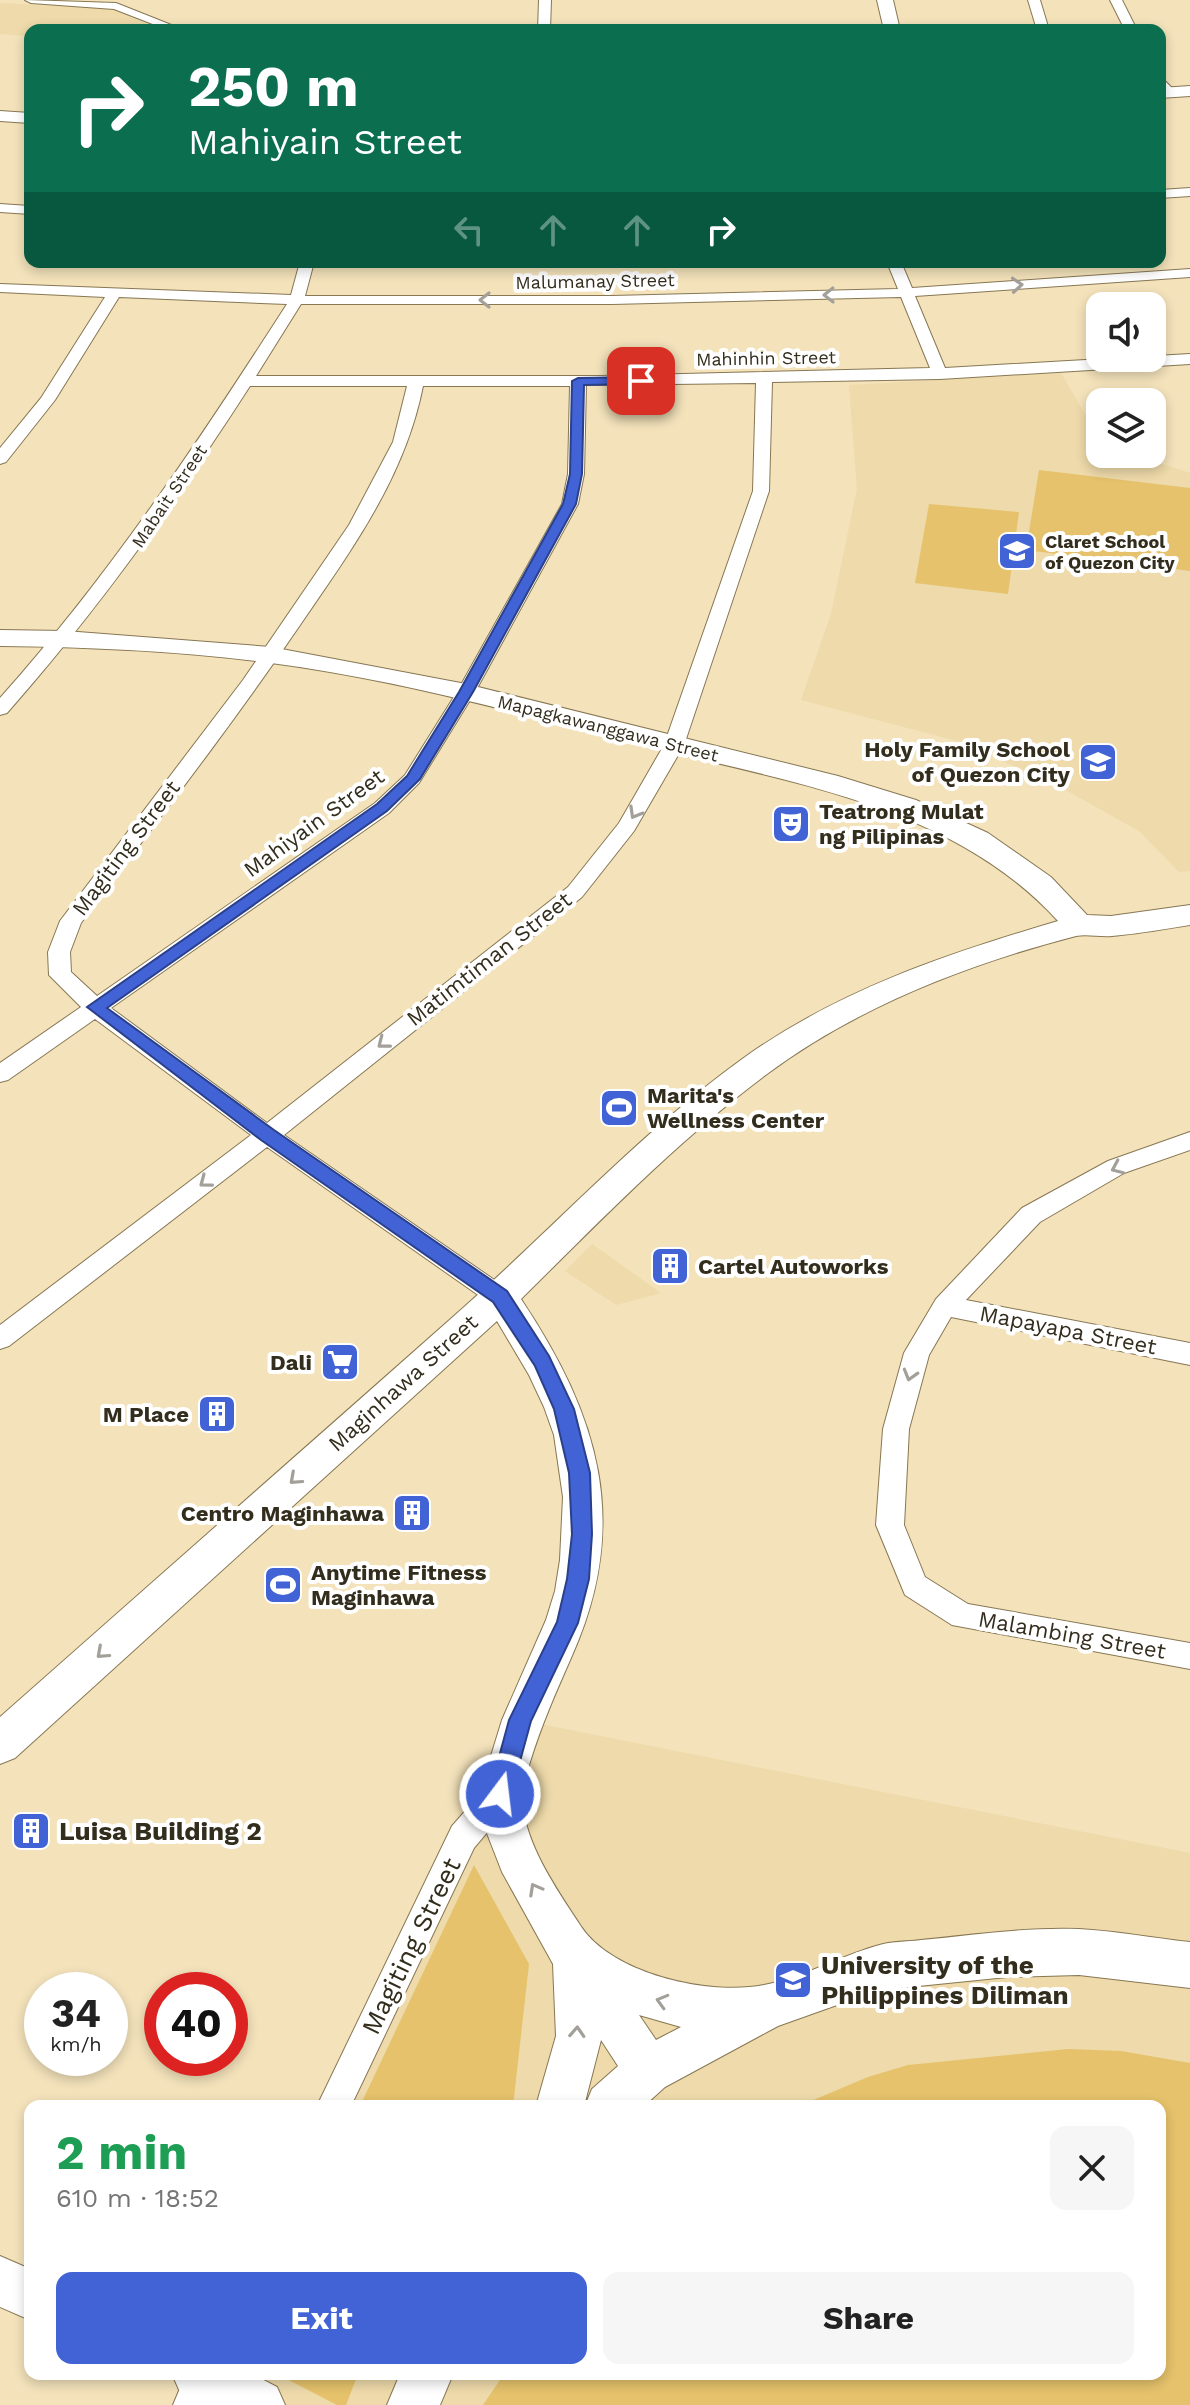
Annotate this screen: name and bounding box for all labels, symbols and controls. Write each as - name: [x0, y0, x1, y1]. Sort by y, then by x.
- text: 250 m: [188, 54, 359, 120]
- icon: right: [56, 56, 160, 160]
- text: Mahiyain Street: [188, 121, 462, 163]
- icon: left: [447, 208, 491, 252]
- icon: ahead: [531, 208, 575, 252]
- icon: ahead: [615, 208, 659, 252]
- icon: right: [699, 208, 743, 252]
- street label: Malumanay Street: [515, 269, 675, 293]
- one-way arrow: [1011, 277, 1024, 294]
- one-way arrow: [822, 286, 835, 304]
- one-way arrow: [478, 291, 491, 309]
- map controls: [1086, 292, 1166, 468]
- button: sound: [1086, 292, 1166, 372]
- street label: Mahinhin Street: [696, 346, 837, 370]
- pin: [607, 347, 675, 415]
- icon: arrive: [619, 359, 663, 403]
- button: layers: [1086, 388, 1166, 468]
- street label: Mabait Street: [127, 440, 211, 551]
- school or university icon: Claret School of Quezon City: [996, 530, 1038, 572]
- place label: Claret School of Quezon City: [1045, 531, 1176, 573]
- street label: Mapagkawanggawa Street: [495, 690, 721, 766]
- place label: Holy Family School of Quezon City: [864, 737, 1071, 787]
- school or university icon: Holy Family School of Quezon City: [1077, 741, 1119, 783]
- street label: Mahiyain Street: [239, 764, 389, 882]
- street label: Magiting Street: [67, 775, 185, 921]
- place label: Teatrong Mulat ng Pilipinas: [819, 799, 984, 849]
- theatre icon: Teatrong Mulat ng Pilipinas: [770, 803, 812, 845]
- one-way arrow: [629, 804, 645, 818]
- street label: Matimtiman Street: [402, 887, 576, 1031]
- one-way arrow: [377, 1034, 392, 1048]
- place label: Marita's Wellness Center: [647, 1083, 825, 1133]
- sports icon: Marita's Wellness Center: [598, 1087, 640, 1129]
- one-way arrow: [1111, 1158, 1125, 1174]
- one-way arrow: [200, 1173, 214, 1187]
- building icon: Cartel Autoworks: [649, 1245, 691, 1287]
- place label: Cartel Autoworks: [698, 1254, 889, 1279]
- street label: Mapayapa Street: [977, 1301, 1159, 1359]
- street label: Maginhawa Street: [323, 1309, 483, 1457]
- supermarket icon: Dali: [319, 1341, 361, 1383]
- place label: Dali: [270, 1350, 312, 1375]
- one-way arrow: [903, 1368, 920, 1382]
- building icon: M Place: [196, 1393, 238, 1435]
- place label: M Place: [103, 1402, 189, 1427]
- one-way arrow: [290, 1469, 305, 1483]
- building icon: Centro Maginhawa: [391, 1492, 433, 1534]
- place label: Centro Maginhawa: [181, 1501, 384, 1526]
- place label: Anytime Fitness Maginhawa: [311, 1560, 487, 1610]
- sports icon: Anytime Fitness Maginhawa: [262, 1564, 304, 1606]
- street label: Malambing Street: [976, 1606, 1168, 1664]
- one-way arrow: [97, 1643, 111, 1658]
- position arrow: [458, 1752, 542, 1836]
- building icon: Luisa Building 2: [10, 1810, 52, 1852]
- place label: Luisa Building 2: [59, 1816, 262, 1846]
- street label: Magiting Street: [355, 1853, 467, 2039]
- one-way arrow: [530, 1882, 545, 1897]
- place label: University of the Philippines Diliman: [821, 1950, 1069, 2010]
- school or university icon: University of the Philippines Diliman: [772, 1959, 814, 2001]
- speed limit sign: 40: [144, 1972, 248, 2076]
- text: 34: [51, 1990, 101, 2037]
- one-way arrow: [656, 1994, 670, 2010]
- one-way arrow: [568, 2025, 585, 2038]
- text: km/h: [50, 2032, 102, 2056]
- text: 2 min: [56, 2124, 187, 2181]
- button: close: [1050, 2126, 1134, 2210]
- text: 610 m · 18:52: [56, 2183, 219, 2213]
- button: Exit: [56, 2272, 587, 2364]
- button: Share: [603, 2272, 1134, 2364]

